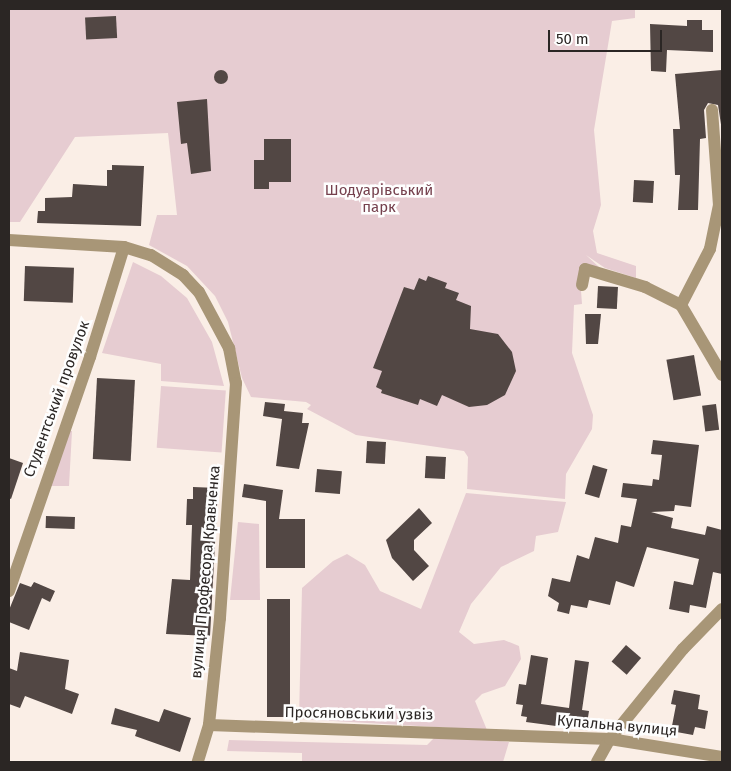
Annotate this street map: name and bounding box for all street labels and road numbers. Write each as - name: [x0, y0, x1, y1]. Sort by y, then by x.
- street label: Студентський провулок: [20, 318, 94, 480]
- street label: вулиця Професора Кравченка: [188, 465, 224, 679]
- street label: Просяновський узвіз: [284, 704, 434, 724]
- street label: Купальна вулиця: [556, 712, 678, 740]

